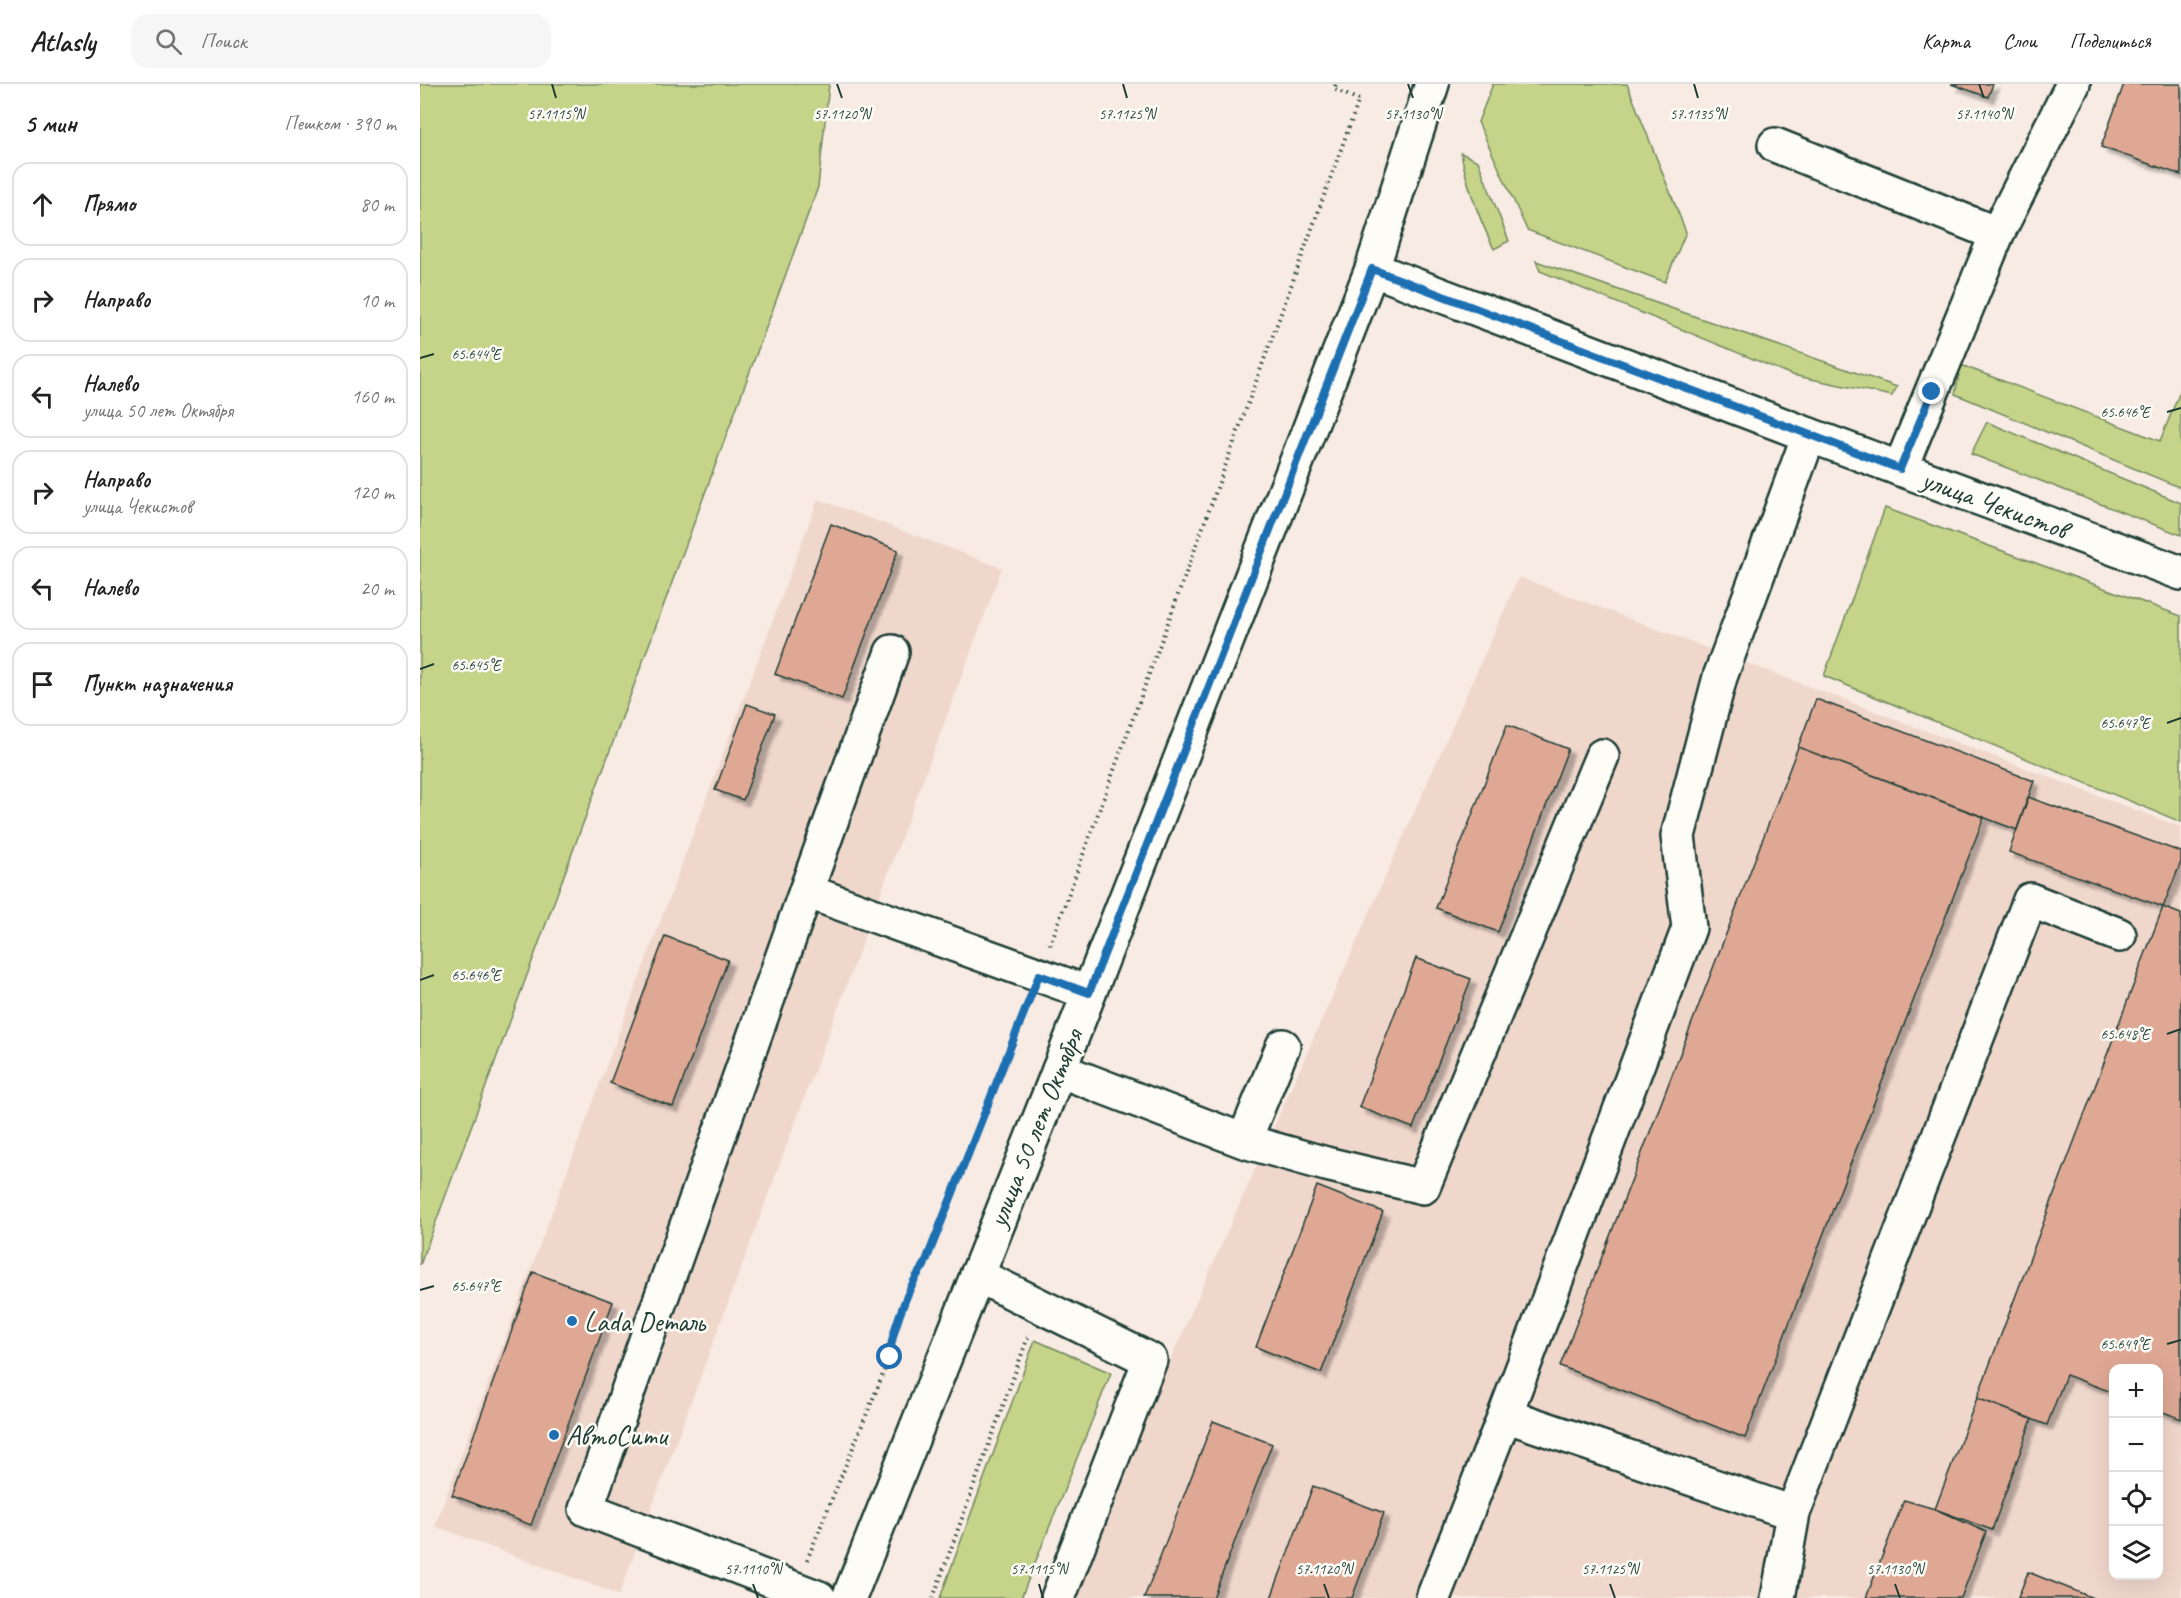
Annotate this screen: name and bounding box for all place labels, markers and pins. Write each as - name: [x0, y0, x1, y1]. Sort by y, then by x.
- place label: Lada Dеталь: [584, 1304, 707, 1339]
- marker: Lada Dеталь: [565, 1314, 579, 1328]
- place label: АвтоСити: [566, 1418, 670, 1453]
- marker: АвтоСити: [547, 1428, 561, 1442]

